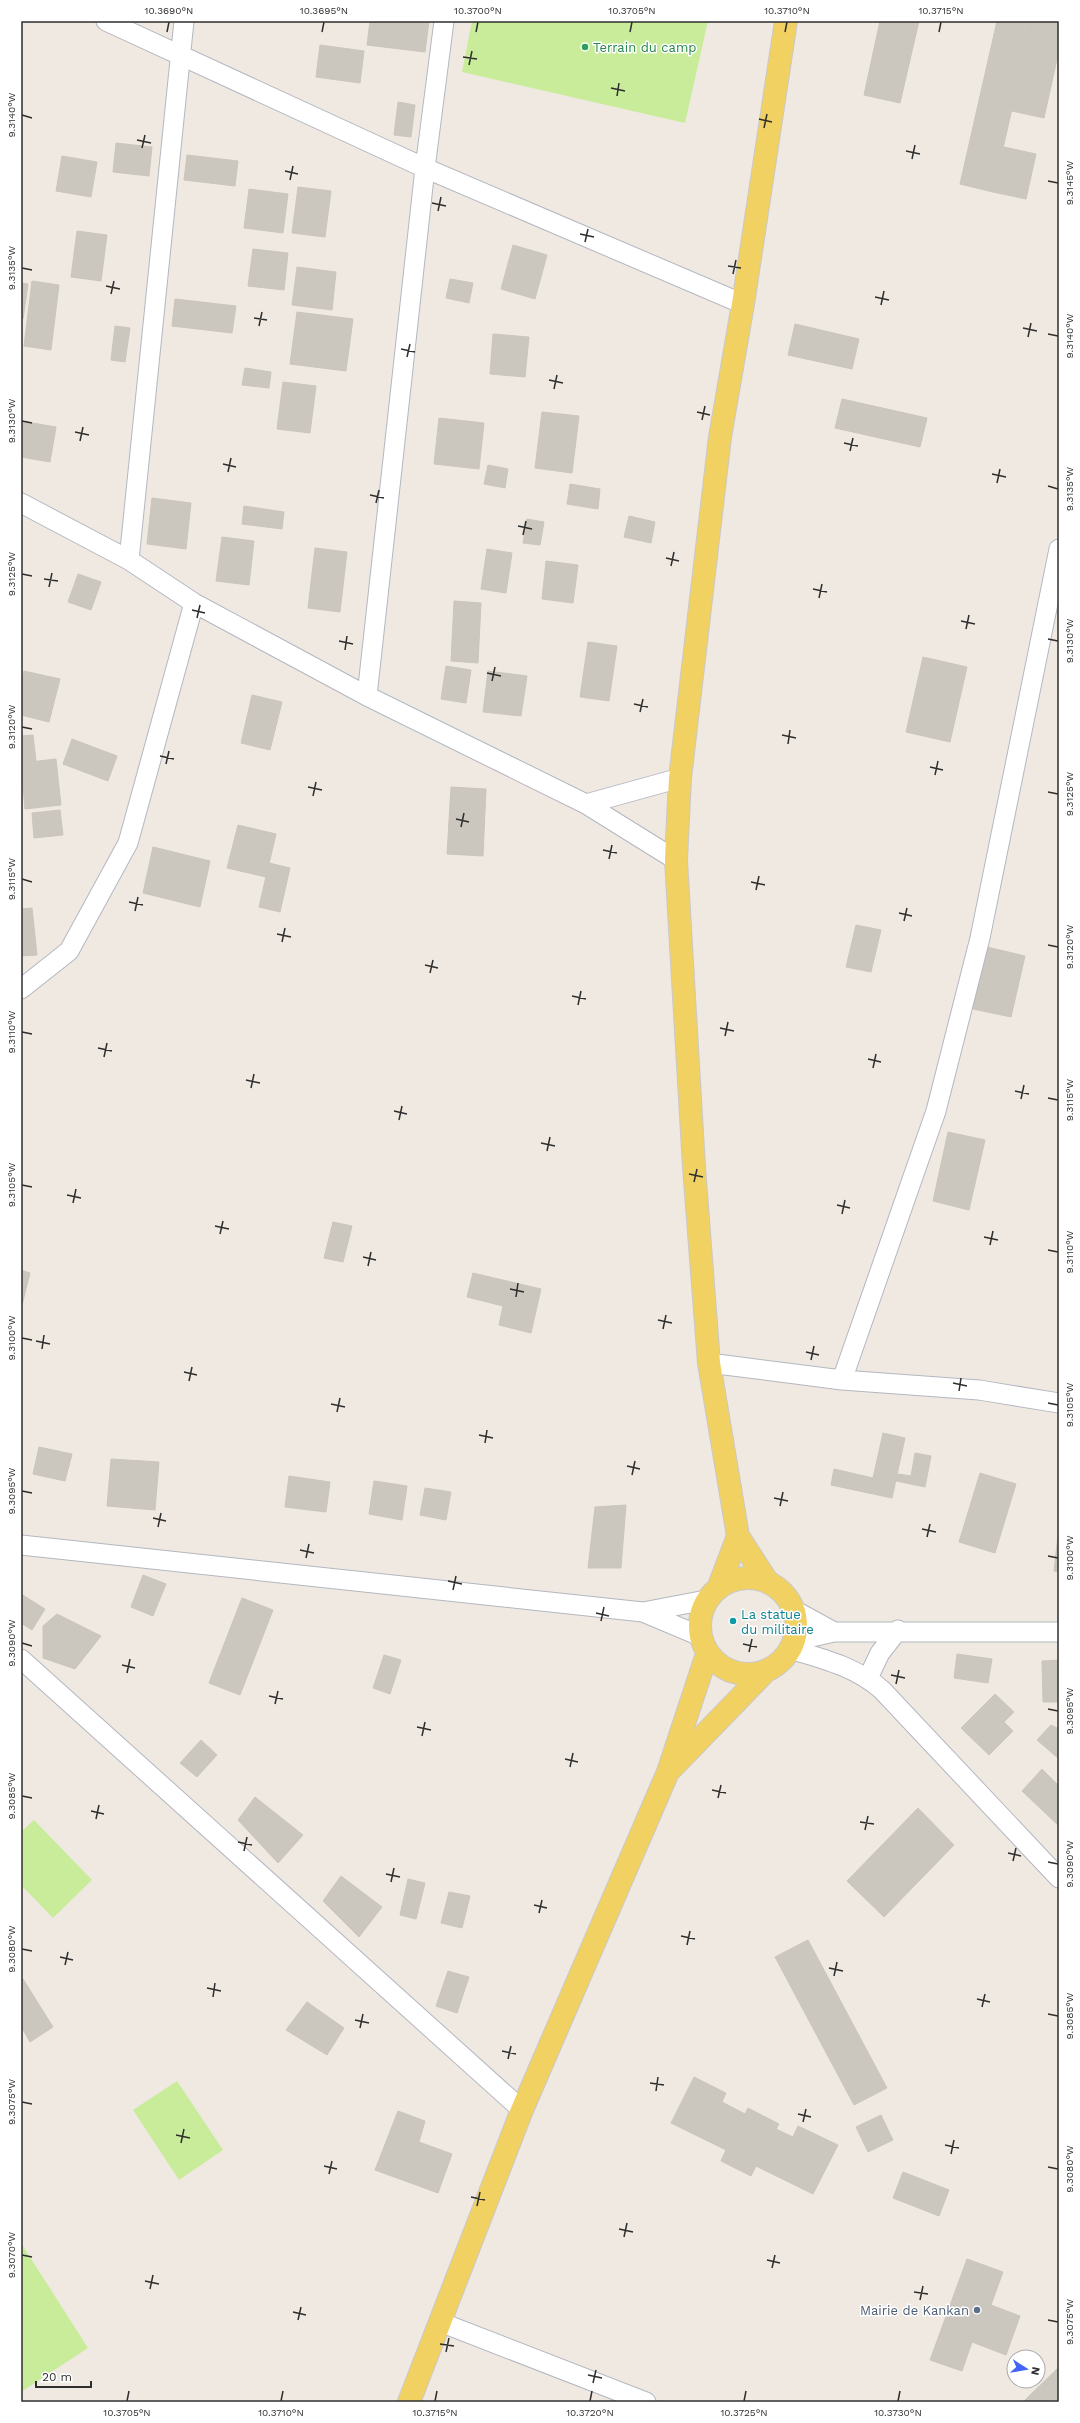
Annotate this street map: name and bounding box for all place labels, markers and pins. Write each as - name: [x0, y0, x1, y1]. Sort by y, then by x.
- place label: Terrain du camp: [593, 40, 696, 55]
- marker: Terrain du camp: [580, 42, 590, 52]
- place label: La statue du militaire: [741, 1607, 814, 1637]
- marker: La statue du militaire: [728, 1616, 738, 1626]
- place label: Mairie de Kankan: [860, 2303, 969, 2318]
- marker: Mairie de Kankan: [972, 2305, 982, 2315]

